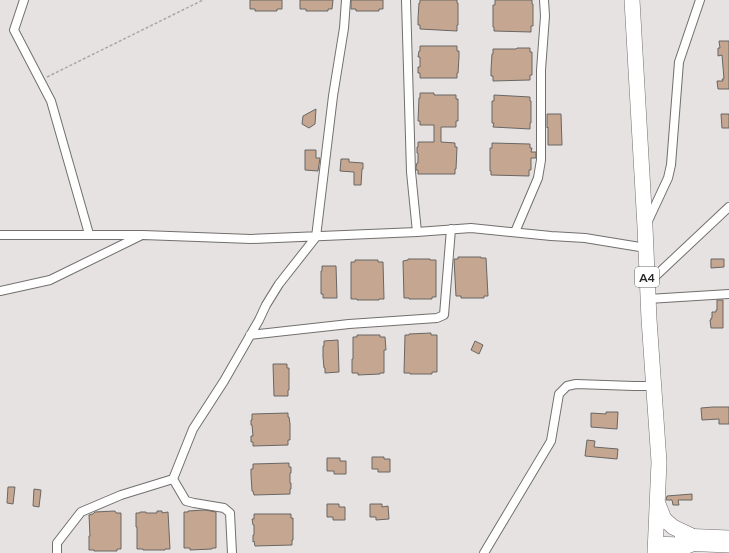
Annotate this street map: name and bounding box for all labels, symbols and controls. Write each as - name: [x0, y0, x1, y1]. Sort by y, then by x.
- road number: A4: [635, 267, 659, 287]

